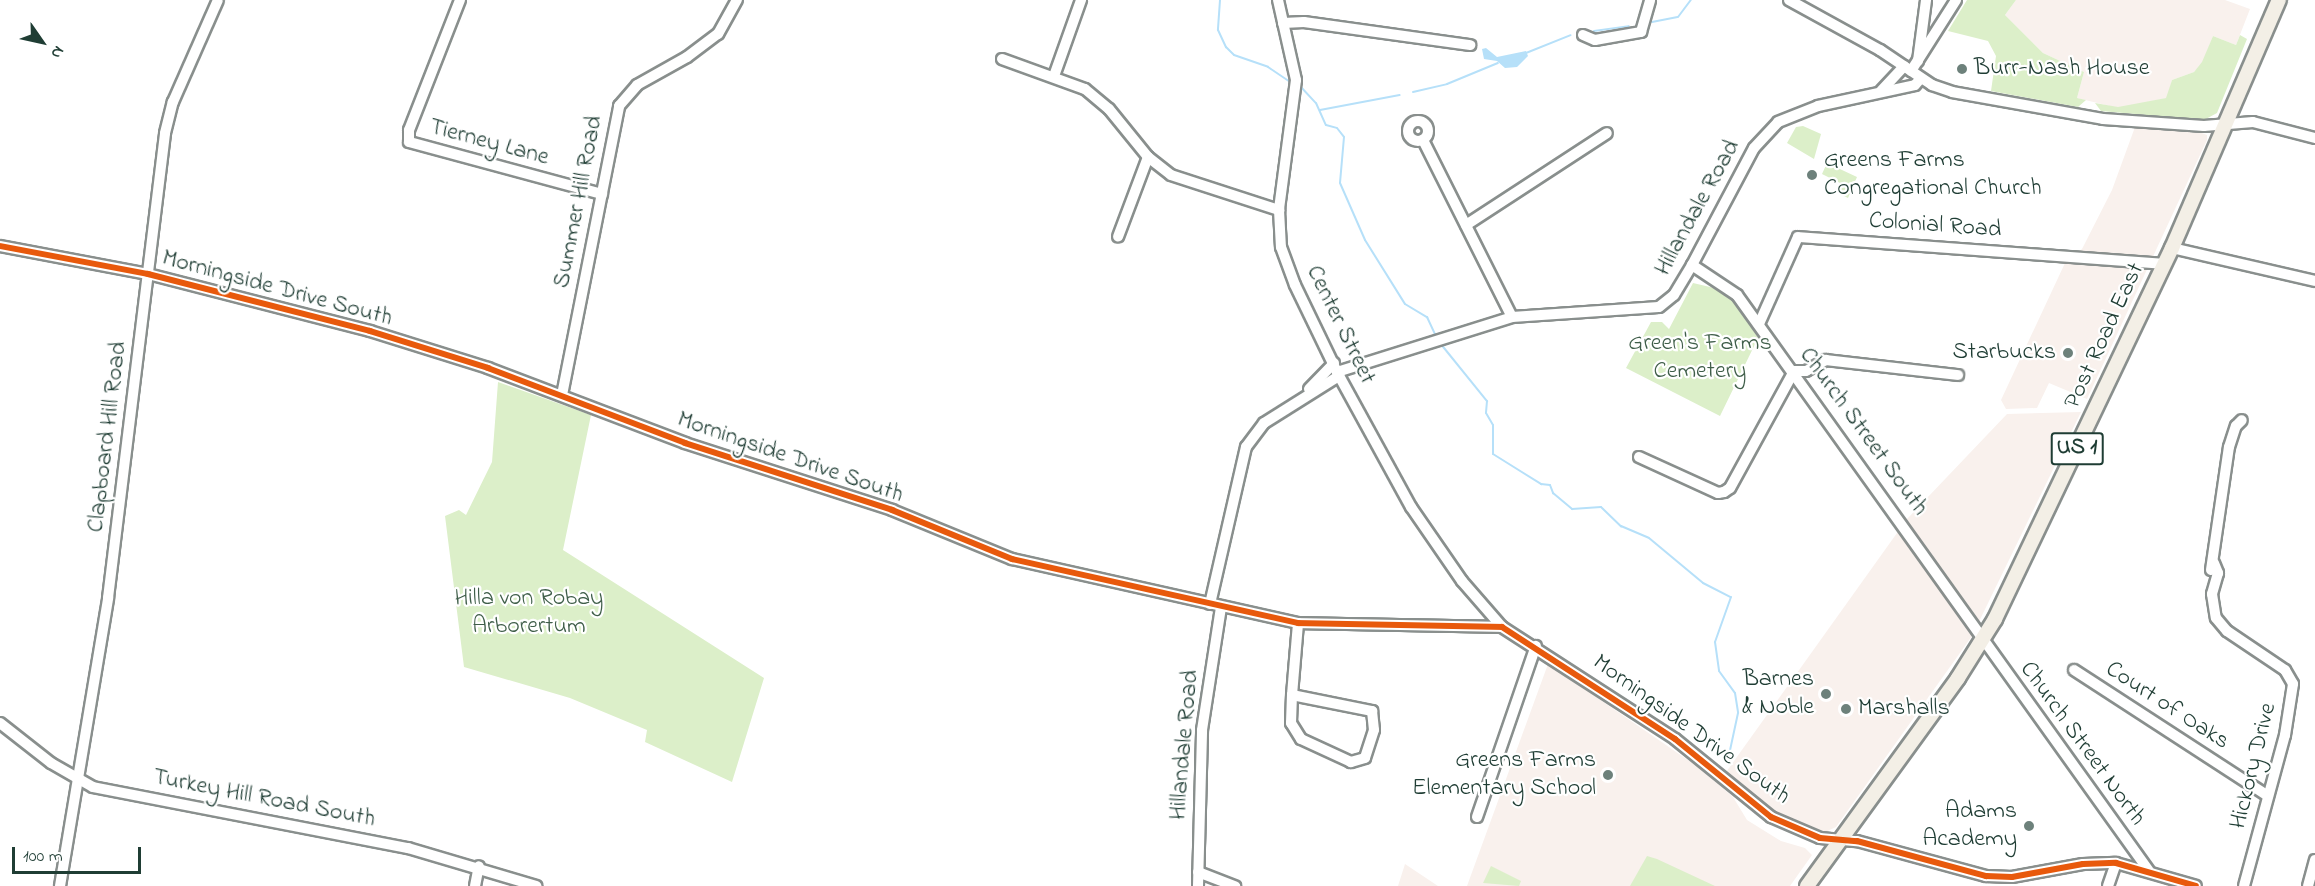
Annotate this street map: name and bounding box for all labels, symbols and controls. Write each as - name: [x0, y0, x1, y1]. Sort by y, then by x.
- north arrow: [12, 12, 72, 72]
- text: N: [44, 41, 70, 63]
- place label: Burr-Nash House: [1974, 55, 2150, 83]
- marker: Burr-Nash House: [1955, 62, 1969, 76]
- street label: Tierney Lane: [426, 113, 552, 173]
- street label: Summer Hill Road: [548, 113, 610, 291]
- street label: Hillandale Road: [1649, 135, 1747, 281]
- place label: Greens Farms Congregational Church: [1824, 147, 2042, 203]
- marker: Greens Farms Congregational Church: [1805, 168, 1819, 182]
- street label: Colonial Road: [1868, 207, 2002, 245]
- street label: Morningside Drive South: [159, 244, 395, 334]
- street label: Post Road East: [2059, 259, 2151, 413]
- street label: Center Street: [1299, 261, 1381, 389]
- park label: Green's Farms Cemetery: [1628, 330, 1772, 386]
- place label: Starbucks: [1952, 339, 2056, 367]
- street label: Clapboard Hill Road: [82, 340, 134, 534]
- street label: Church Street South: [1792, 342, 1934, 522]
- marker: Starbucks: [2061, 346, 2075, 360]
- street label: Morningside Drive South: [673, 406, 907, 510]
- road number: US 1: [2050, 430, 2104, 468]
- park label: Hilla von Robay Arborertum: [455, 585, 603, 641]
- street label: Morningside Drive South: [1587, 649, 1795, 811]
- street label: Court of Oaks: [2100, 655, 2234, 757]
- street label: Church Street North: [2013, 656, 2151, 832]
- place label: Barnes & Noble: [1742, 666, 1814, 722]
- street label: Hillandale Road: [1164, 669, 1206, 821]
- marker: Barnes & Noble: [1819, 687, 1833, 701]
- place label: Marshalls: [1858, 695, 1950, 723]
- street label: Hickory Drive: [2224, 700, 2284, 832]
- marker: Marshalls: [1839, 702, 1853, 716]
- place label: Greens Farms Elementary School: [1412, 747, 1596, 803]
- street label: Turkey Hill Road South: [151, 763, 377, 835]
- marker: Greens Farms Elementary School: [1601, 768, 1615, 782]
- place label: Adams Academy: [1922, 798, 2017, 854]
- marker: Adams Academy: [2022, 819, 2036, 833]
- scale bar: [15, 835, 144, 873]
- text: 100 m: [23, 844, 63, 870]

